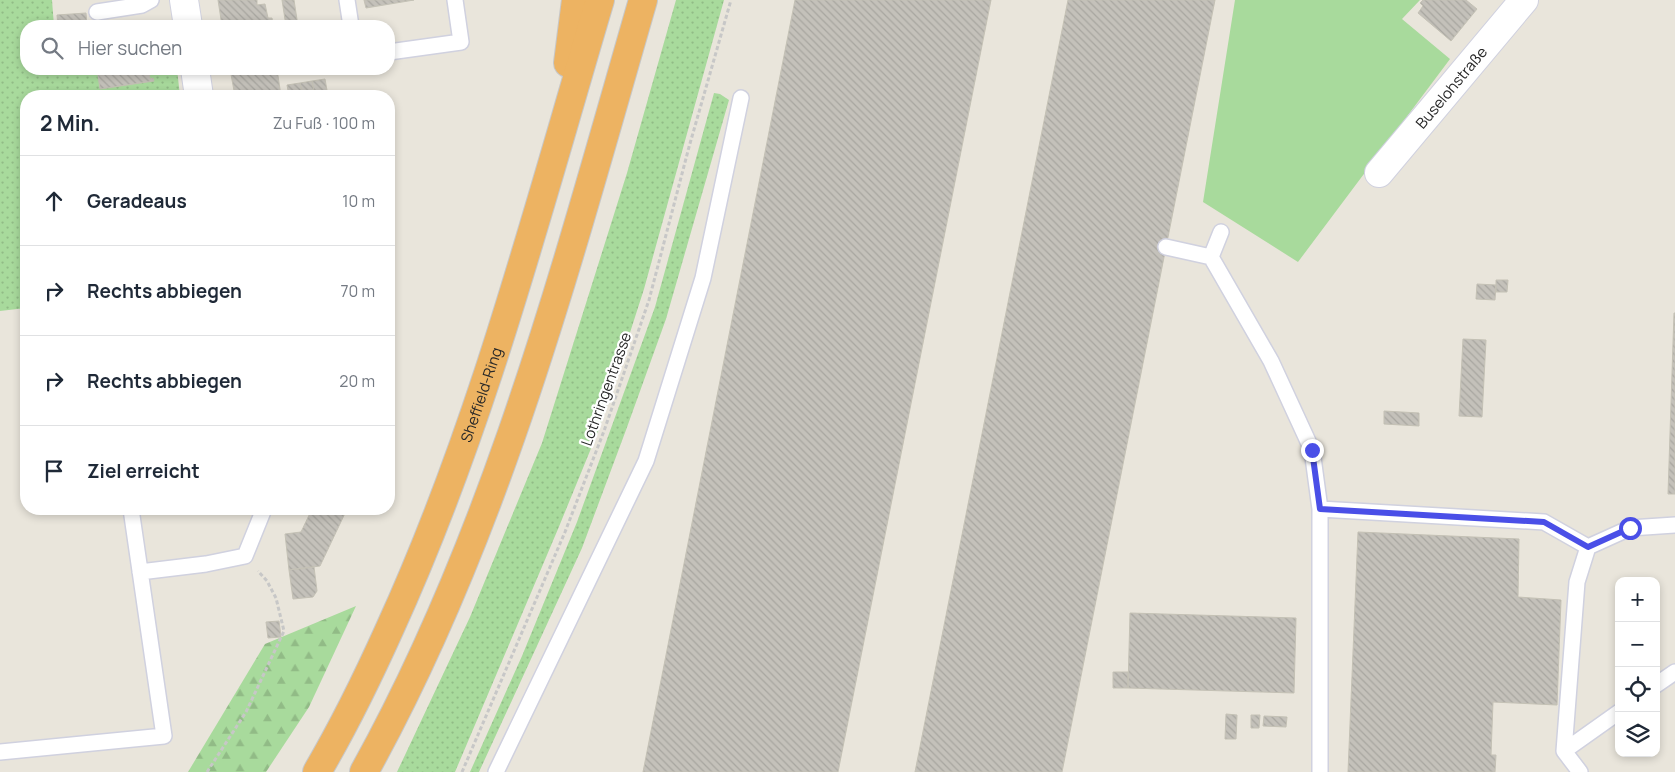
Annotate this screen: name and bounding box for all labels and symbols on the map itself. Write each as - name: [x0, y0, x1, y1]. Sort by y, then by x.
- street label: Buselohstraße: [1410, 41, 1492, 133]
- street label: Lothringentrasse: [576, 329, 636, 449]
- street label: Sheffield-Ring: [455, 345, 506, 445]
- route end: [1301, 439, 1324, 462]
- route start: [1619, 517, 1642, 540]

